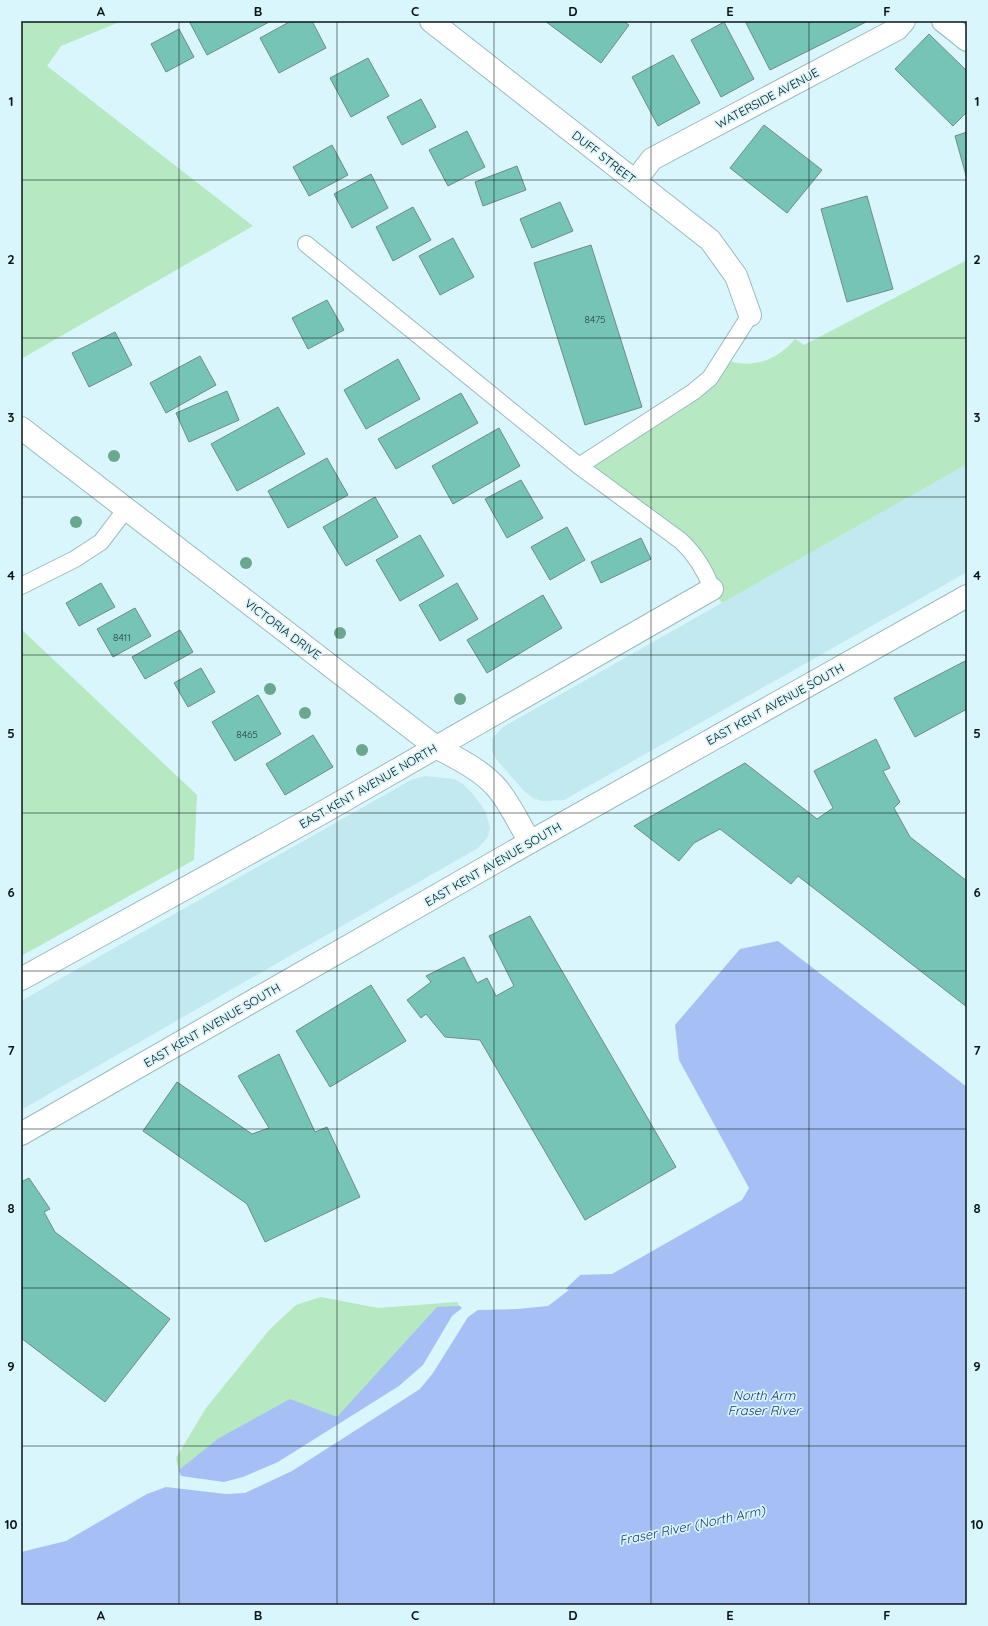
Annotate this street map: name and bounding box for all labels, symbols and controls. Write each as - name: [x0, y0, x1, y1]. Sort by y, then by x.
- text: A: [97, 3, 106, 19]
- text: B: [254, 3, 262, 19]
- text: C: [411, 3, 419, 19]
- text: D: [568, 3, 578, 19]
- text: E: [726, 3, 734, 19]
- text: F: [883, 3, 891, 19]
- street label: WATERSIDE AVENUE: [713, 64, 821, 132]
- text: 1: [8, 93, 14, 109]
- text: 1: [974, 93, 980, 109]
- street label: DUFF STREET: [569, 127, 639, 187]
- text: 2: [7, 251, 15, 267]
- text: 2: [973, 251, 981, 267]
- house number: 8475: [585, 313, 605, 326]
- text: 3: [8, 409, 15, 425]
- text: 3: [974, 409, 981, 425]
- text: 4: [7, 567, 15, 583]
- text: 4: [973, 567, 981, 583]
- street label: VICTORIA DRIVE: [242, 595, 324, 663]
- house number: 8411: [113, 631, 131, 644]
- street label: EAST KENT AVENUE SOUTH: [703, 660, 847, 748]
- text: 5: [7, 725, 15, 741]
- text: 5: [973, 725, 981, 741]
- house number: 8465: [236, 728, 258, 741]
- street label: EAST KENT AVENUE NORTH: [296, 740, 440, 832]
- street label: EAST KENT AVENUE SOUTH: [422, 819, 564, 909]
- text: 6: [7, 884, 15, 900]
- text: 6: [973, 884, 981, 900]
- street label: EAST KENT AVENUE SOUTH: [141, 980, 283, 1070]
- text: 7: [7, 1042, 15, 1058]
- text: 7: [973, 1042, 981, 1058]
- text: 8: [7, 1200, 15, 1216]
- text: 8: [973, 1200, 981, 1216]
- text: 9: [7, 1358, 15, 1374]
- text: 9: [973, 1358, 981, 1374]
- water label: North Arm Fraser River: [728, 1387, 802, 1418]
- water label: Fraser River (North Arm): [618, 1501, 768, 1548]
- text: 10: [4, 1516, 18, 1532]
- text: 10: [970, 1516, 984, 1532]
- text: A: [97, 1607, 106, 1623]
- text: B: [254, 1607, 262, 1623]
- text: C: [411, 1607, 419, 1623]
- text: D: [568, 1607, 578, 1623]
- text: E: [726, 1607, 734, 1623]
- text: F: [883, 1607, 891, 1623]

